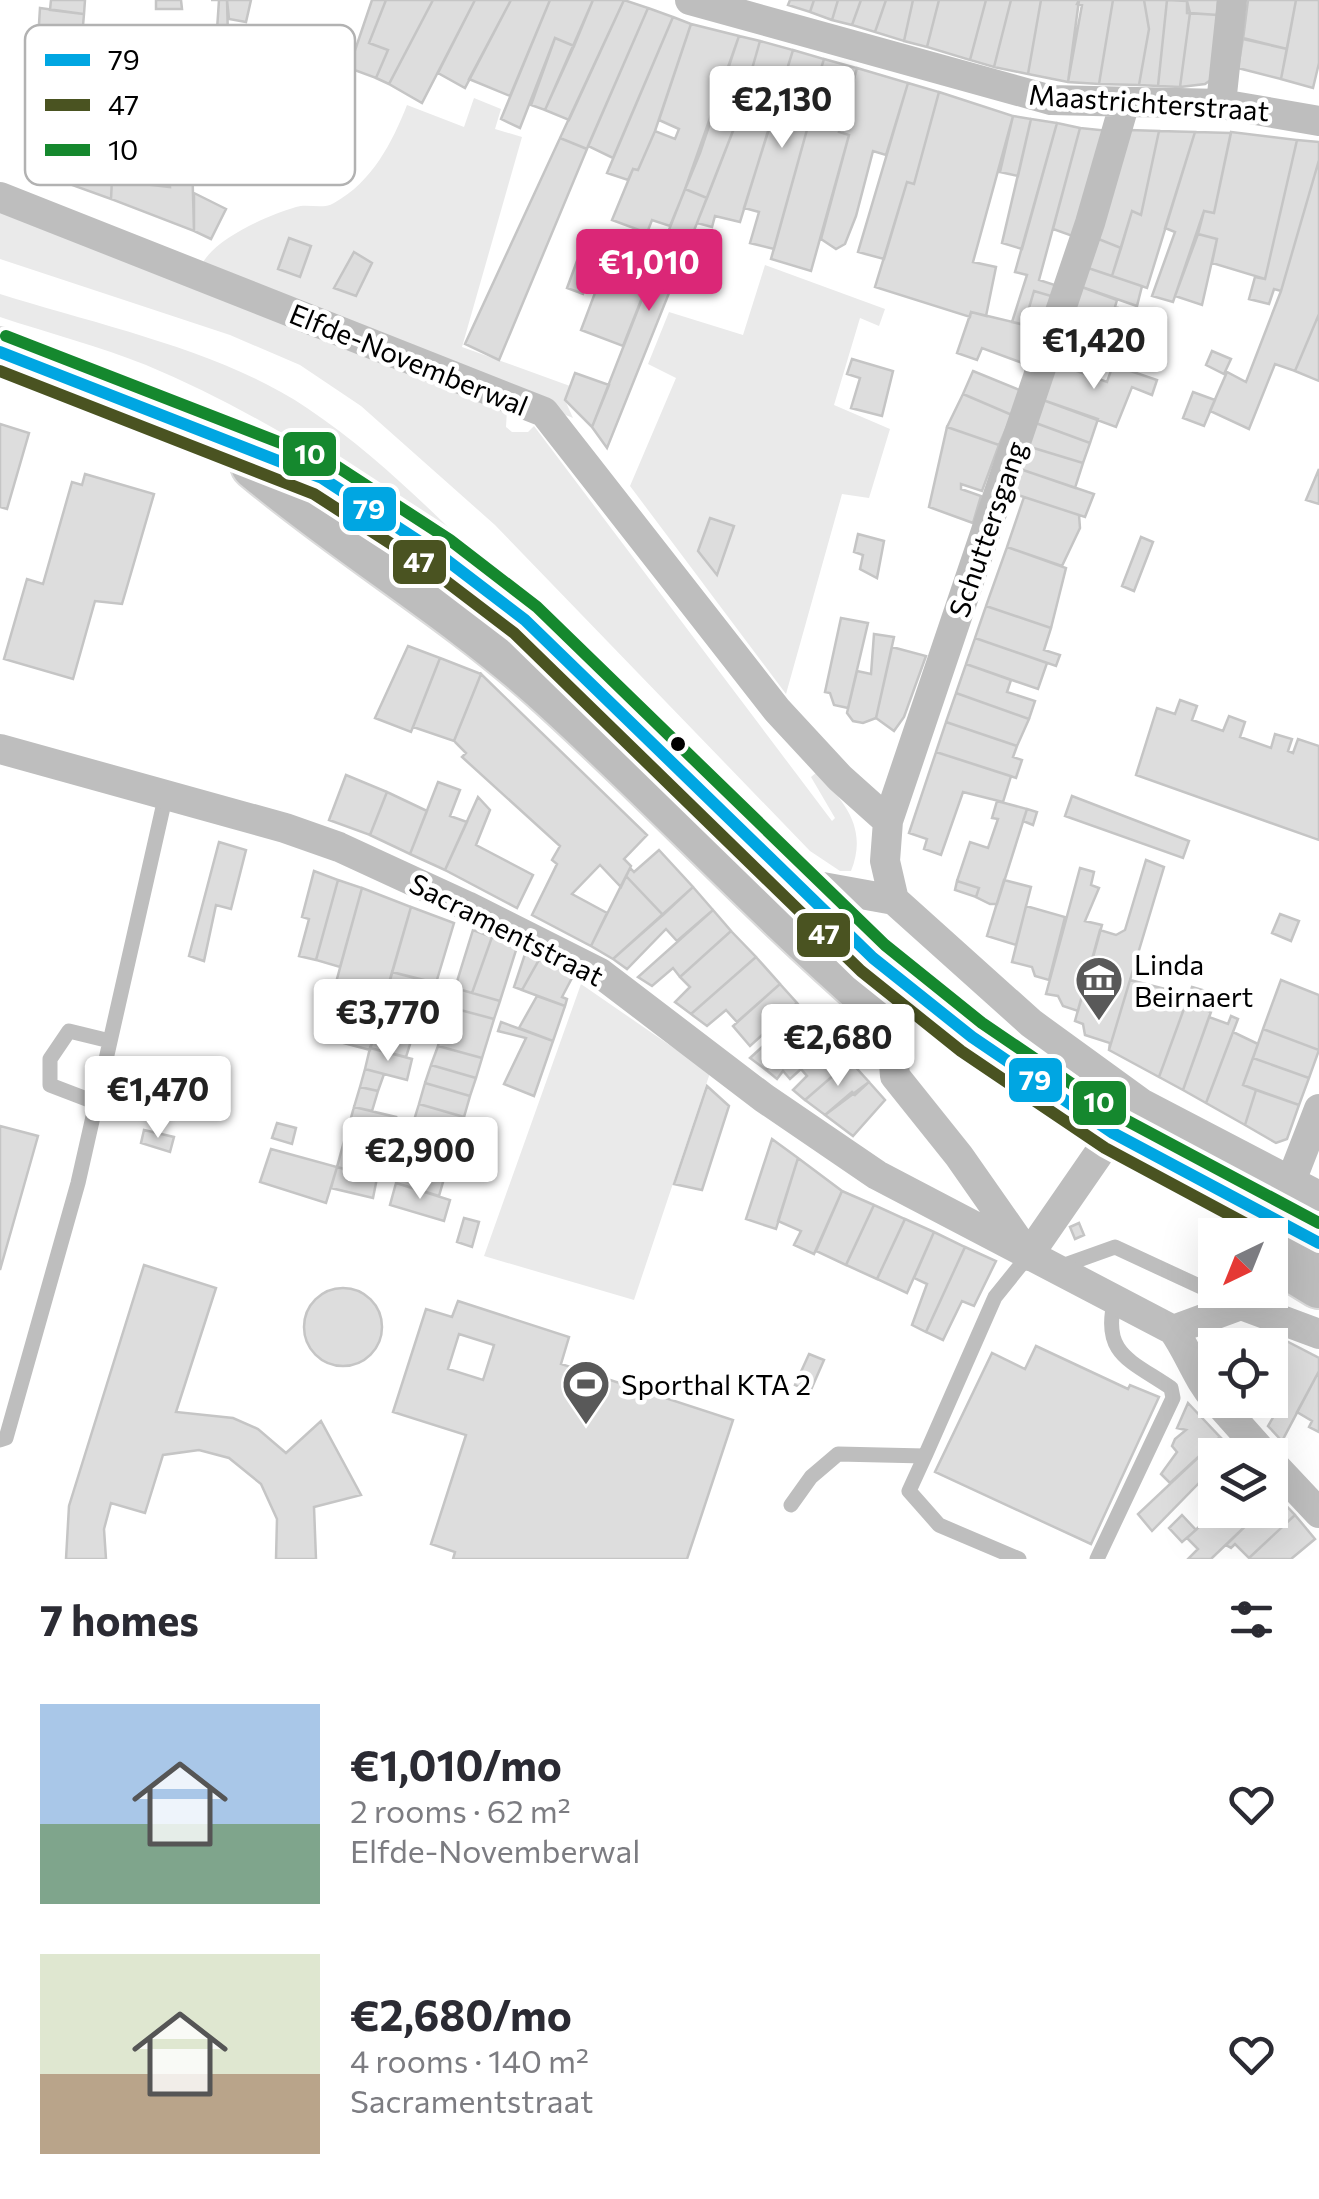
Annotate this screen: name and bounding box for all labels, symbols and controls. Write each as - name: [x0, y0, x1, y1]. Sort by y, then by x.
- legend: [25, 25, 355, 185]
- text: 79: [108, 42, 140, 76]
- pin: €2,130: [701, 66, 863, 151]
- street label: Maastrichterstraat: [1028, 77, 1270, 127]
- text: €2,130: [732, 78, 832, 118]
- text: 47: [108, 87, 139, 121]
- text: 10: [108, 132, 138, 166]
- pin: €1,010: [568, 229, 730, 314]
- text: €1,010: [598, 241, 700, 281]
- street label: Elfde-Novemberwal: [285, 296, 533, 422]
- pin: €1,420: [1013, 307, 1175, 392]
- text: €1,420: [1042, 319, 1146, 359]
- line badge: 10: [281, 430, 338, 478]
- text: 10: [294, 436, 326, 470]
- street label: Schuttersgang: [941, 437, 1033, 621]
- line badge: 79: [341, 485, 398, 533]
- text: 79: [353, 491, 385, 525]
- line badge: 47: [391, 538, 448, 586]
- text: 47: [403, 544, 435, 578]
- unlabelled marker: [668, 734, 688, 754]
- street label: Sacramentstraat: [404, 865, 610, 993]
- line badge: 47: [795, 911, 852, 959]
- text: 47: [808, 916, 840, 950]
- place label: Linda Beirnaert: [1134, 947, 1253, 1013]
- museum icon: Linda Beirnaert: [1073, 954, 1125, 1022]
- pin: €3,770: [307, 979, 469, 1064]
- text: €3,770: [336, 991, 440, 1031]
- pin: €2,680: [757, 1004, 919, 1089]
- text: €2,680: [783, 1016, 893, 1056]
- pin: €1,470: [77, 1056, 239, 1141]
- line badge: 79: [1007, 1056, 1064, 1104]
- text: 79: [1019, 1062, 1051, 1096]
- text: €1,470: [107, 1068, 209, 1108]
- line badge: 10: [1071, 1079, 1128, 1127]
- text: 10: [1083, 1084, 1115, 1118]
- pin: €2,900: [339, 1117, 501, 1202]
- text: €2,900: [365, 1129, 475, 1169]
- north arrow: [1198, 1218, 1288, 1308]
- map controls: [1198, 1218, 1288, 1528]
- button: locate: [1198, 1328, 1288, 1418]
- sports icon: Sporthal KTA 2: [560, 1358, 612, 1426]
- place label: Sporthal KTA 2: [621, 1367, 811, 1401]
- button: layers: [1198, 1438, 1288, 1528]
- icon: filters: [1224, 1592, 1279, 1647]
- text: 7 homes: [40, 1593, 199, 1645]
- text: €1,010/mo: [350, 1738, 562, 1790]
- icon: home: [120, 1744, 240, 1864]
- icon: heart: [1224, 1777, 1279, 1832]
- text: 2 rooms · 62 m²: [350, 1790, 571, 1830]
- text: Elfde-Novemberwal: [350, 1830, 640, 1870]
- text: €2,680/mo: [350, 1988, 572, 2040]
- icon: home: [120, 1994, 240, 2114]
- icon: heart: [1224, 2027, 1279, 2082]
- text: 4 rooms · 140 m²: [350, 2040, 589, 2080]
- text: Sacramentstraat: [350, 2080, 593, 2120]

